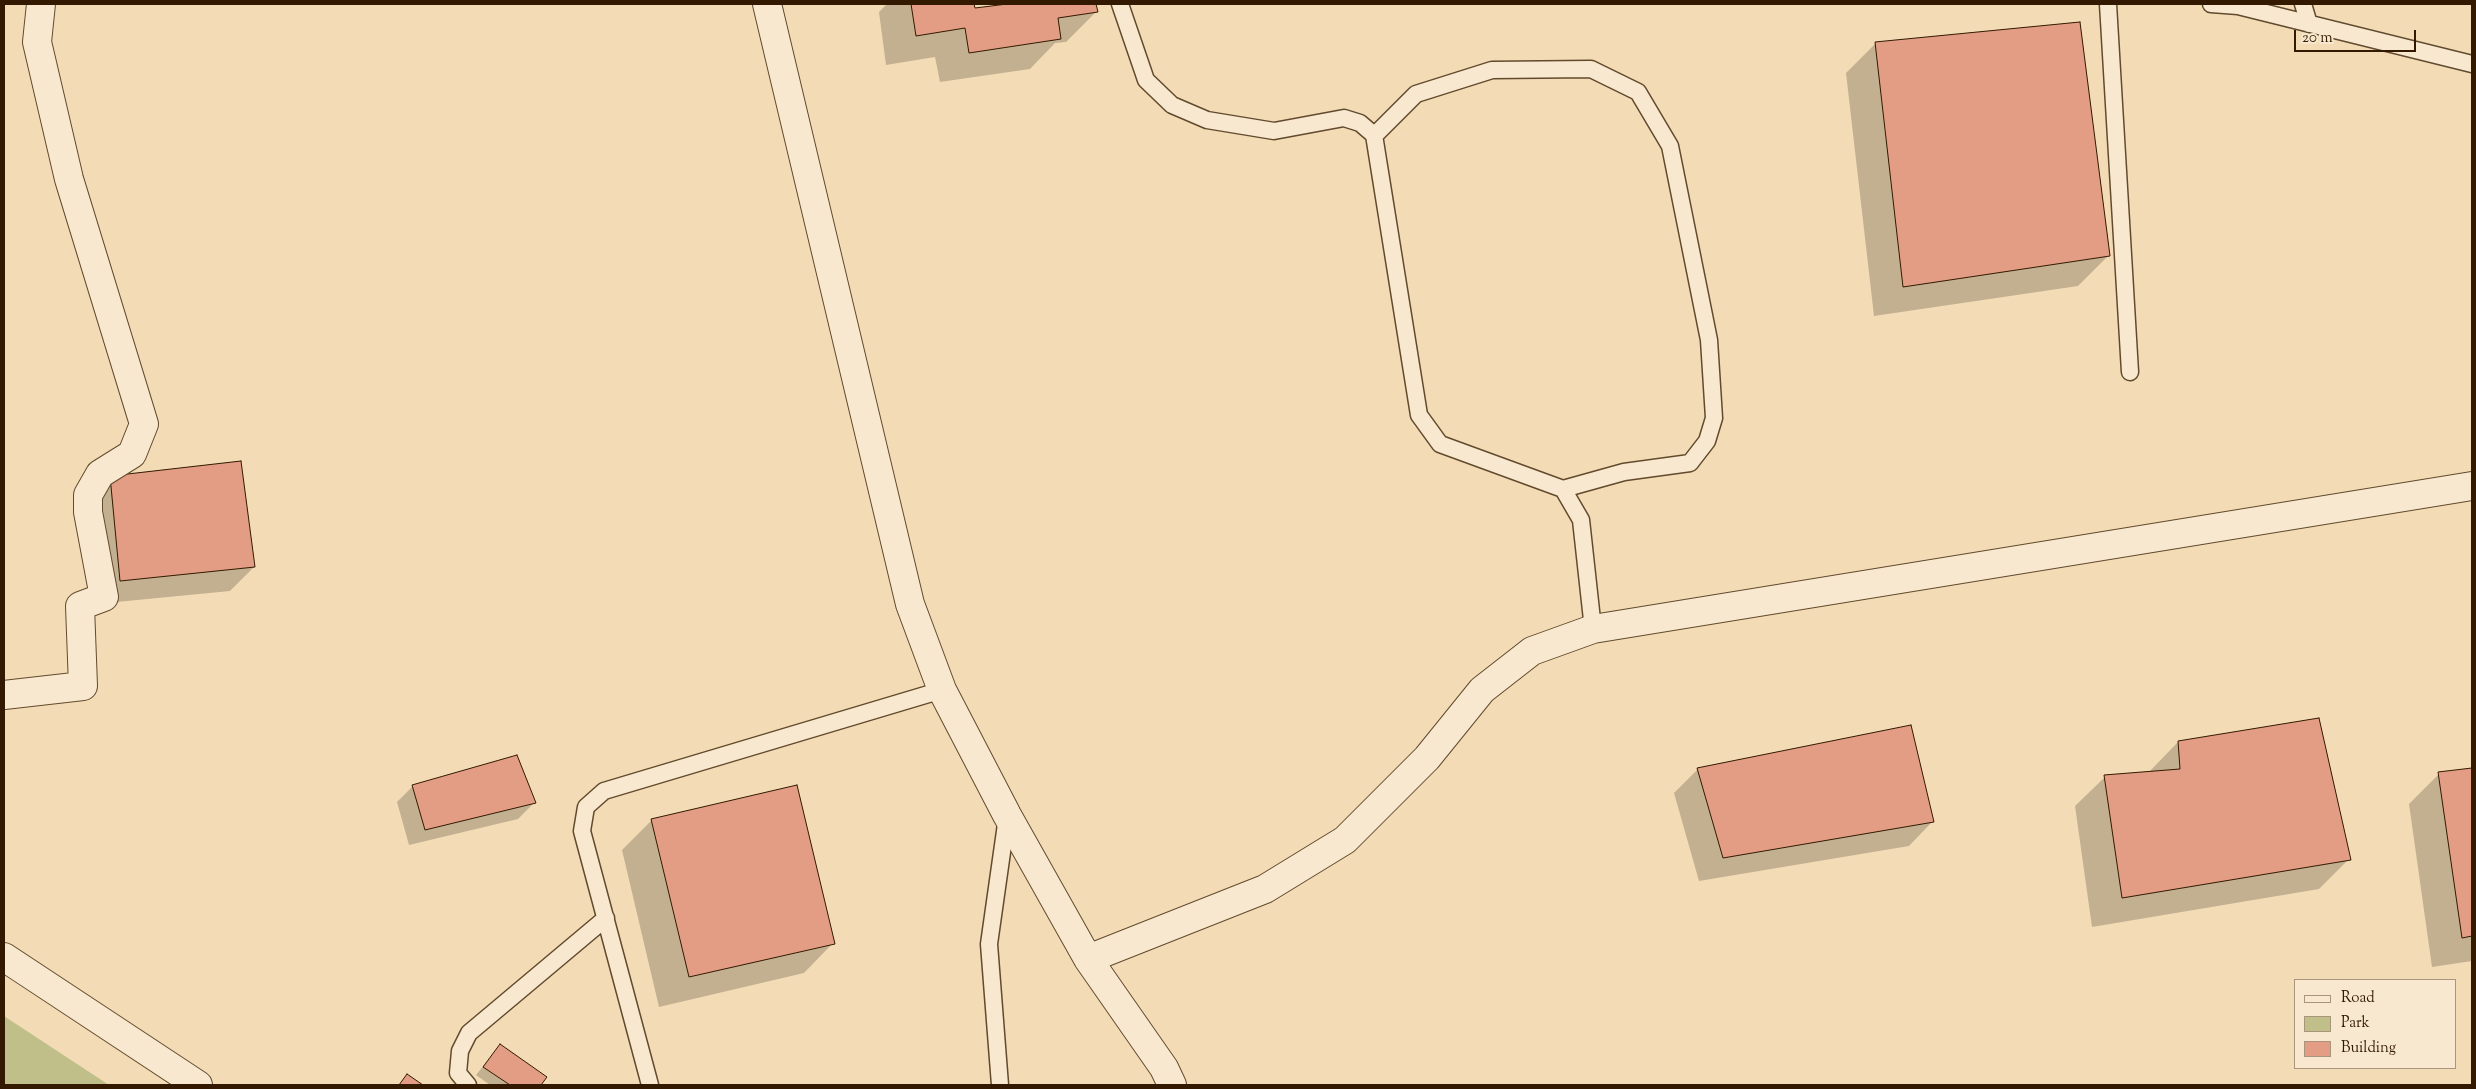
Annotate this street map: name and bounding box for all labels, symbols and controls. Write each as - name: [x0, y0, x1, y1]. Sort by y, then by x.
- scale bar: [2296, 20, 2418, 52]
- text: 20 m: [2302, 28, 2333, 49]
- legend: [2294, 979, 2456, 1069]
- text: Road: [2341, 988, 2375, 1009]
- text: Park: [2341, 1013, 2370, 1034]
- text: Building: [2341, 1038, 2396, 1059]

